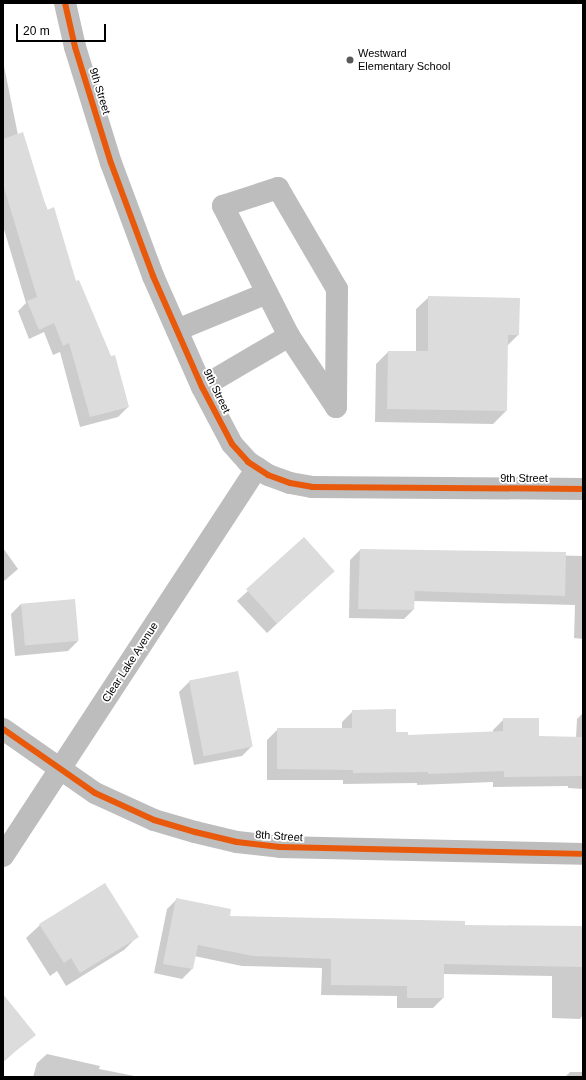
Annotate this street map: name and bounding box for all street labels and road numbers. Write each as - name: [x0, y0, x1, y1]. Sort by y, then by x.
- street label: 9th Street: [87, 66, 113, 116]
- street label: 9th Street: [201, 367, 233, 415]
- street label: 9th Street: [500, 471, 548, 485]
- street label: Clear Lake Avenue: [99, 619, 161, 705]
- street label: 8th Street: [255, 828, 303, 844]

